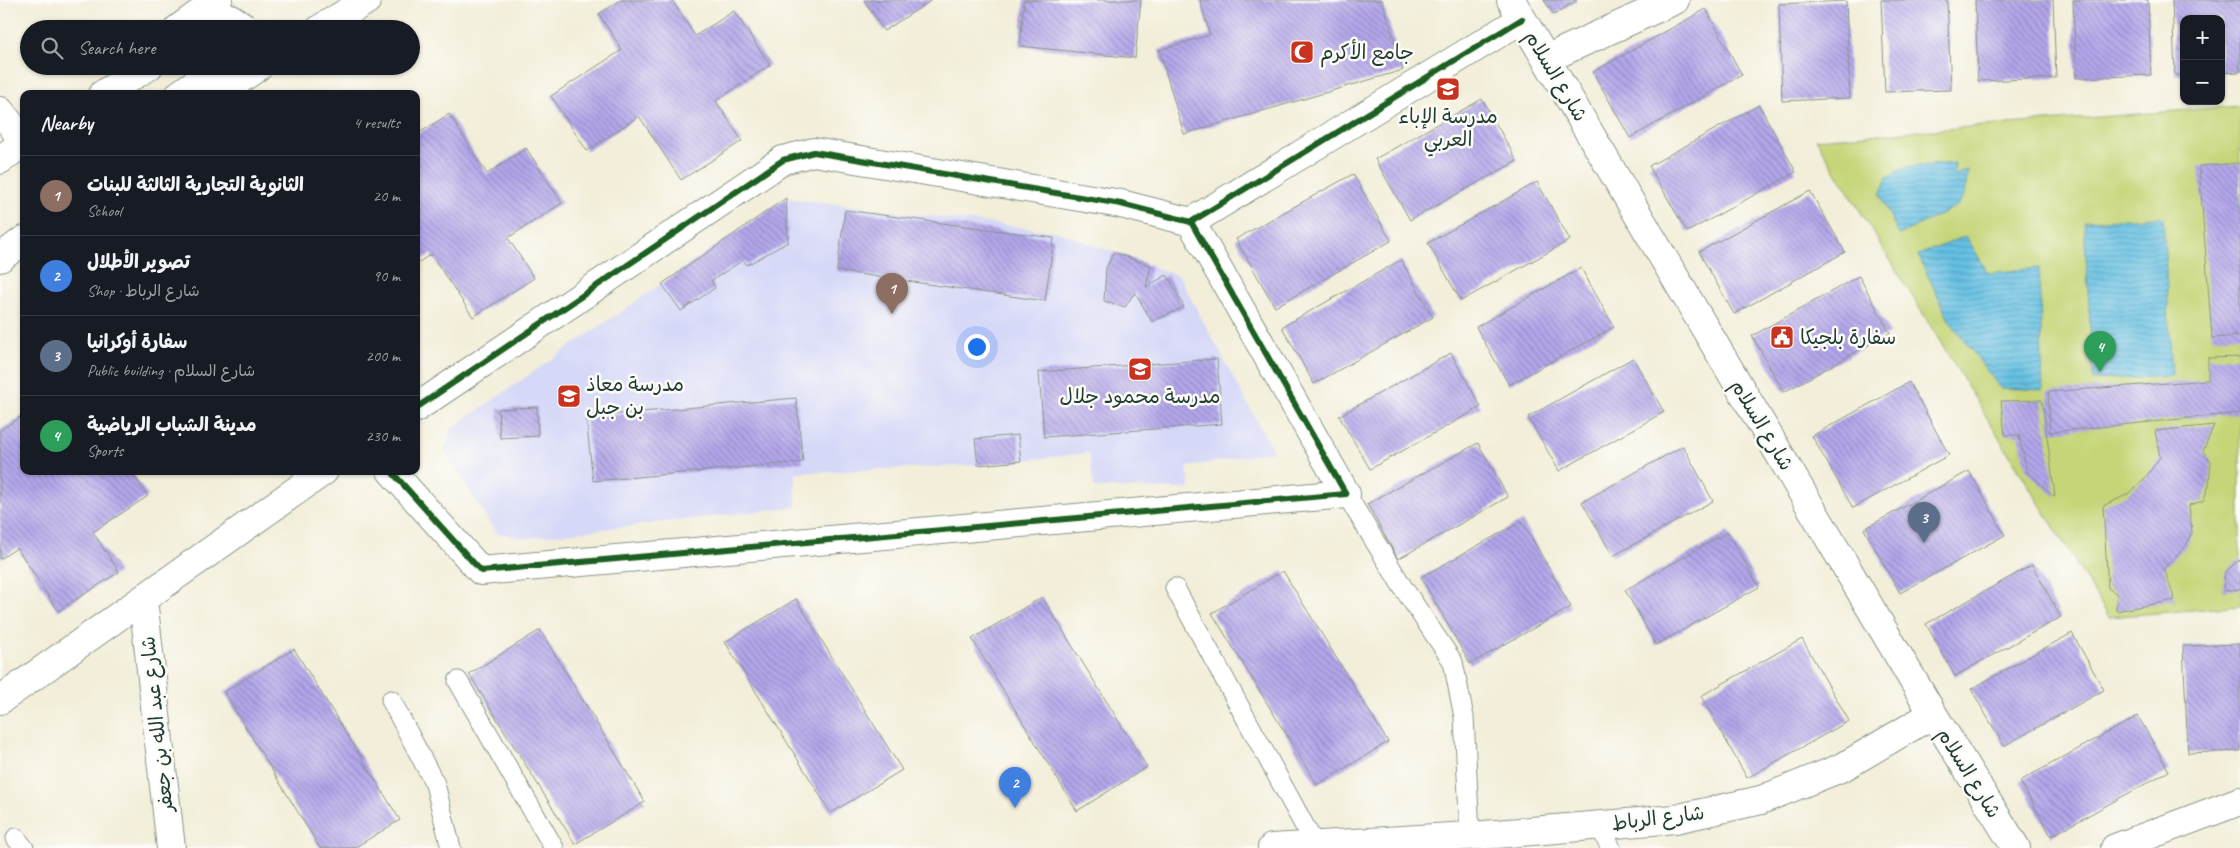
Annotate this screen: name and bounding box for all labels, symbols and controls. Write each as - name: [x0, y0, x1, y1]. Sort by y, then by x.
- map controls: [2180, 15, 2225, 105]
- button: +: [2180, 15, 2225, 60]
- search box: [20, 20, 420, 75]
- street label: شارع السلام: [1517, 26, 1593, 127]
- icon: search: [38, 34, 66, 62]
- text: Search here: [78, 36, 155, 60]
- mosque icon: جامع الأكرم: [1289, 39, 1315, 65]
- place label: جامع الأكرم: [1320, 39, 1414, 68]
- button: −: [2180, 60, 2225, 105]
- school or university icon: مدرسة الإباء العربي: [1435, 76, 1461, 102]
- place label: مدرسة الإباء العربي: [1398, 104, 1498, 157]
- text: Nearby: [40, 110, 93, 136]
- text: 4 results: [353, 113, 400, 133]
- text: الثانوية التجارية الثالثة للبنات: [87, 173, 304, 197]
- text: 1: [52, 186, 60, 206]
- text: 20 m: [373, 186, 400, 206]
- text: School: [87, 201, 121, 221]
- text: تصوير الأطلال: [87, 250, 190, 274]
- text: 2: [52, 266, 60, 286]
- text: 90 m: [373, 266, 400, 286]
- pin: 1: [876, 273, 908, 314]
- text: Shop · شارع الرباط: [87, 281, 200, 301]
- public building icon: سفارة بلجيكا: [1769, 324, 1795, 350]
- place label: سفارة بلجيكا: [1800, 325, 1896, 350]
- text: سفارة أوكرانيا: [87, 330, 187, 354]
- pin: 4: [2084, 331, 2116, 372]
- your location: [964, 334, 990, 360]
- text: 3: [52, 346, 60, 366]
- text: 200 m: [366, 346, 400, 366]
- school or university icon: مدرسة محمود جلال: [1127, 356, 1153, 382]
- text: Public building · شارع السلام: [87, 361, 255, 381]
- place label: مدرسة معاذ بن جبل: [586, 372, 684, 420]
- street label: شارع السلام: [1723, 375, 1799, 476]
- school or university icon: مدرسة معاذ بن جبل: [556, 383, 582, 409]
- place label: مدرسة محمود جلال: [1060, 384, 1220, 409]
- text: مدينة الشباب الرياضية: [87, 413, 257, 437]
- text: 4: [52, 426, 60, 446]
- text: 230 m: [366, 426, 400, 446]
- text: Sports: [87, 441, 123, 461]
- pin: 3: [1908, 502, 1940, 543]
- street label: شارع عبد الله بن جعفر: [135, 635, 180, 815]
- street label: شارع السلام: [1930, 723, 2007, 824]
- pin: 2: [999, 767, 1031, 808]
- street label: شارع الرباط: [1610, 800, 1706, 837]

